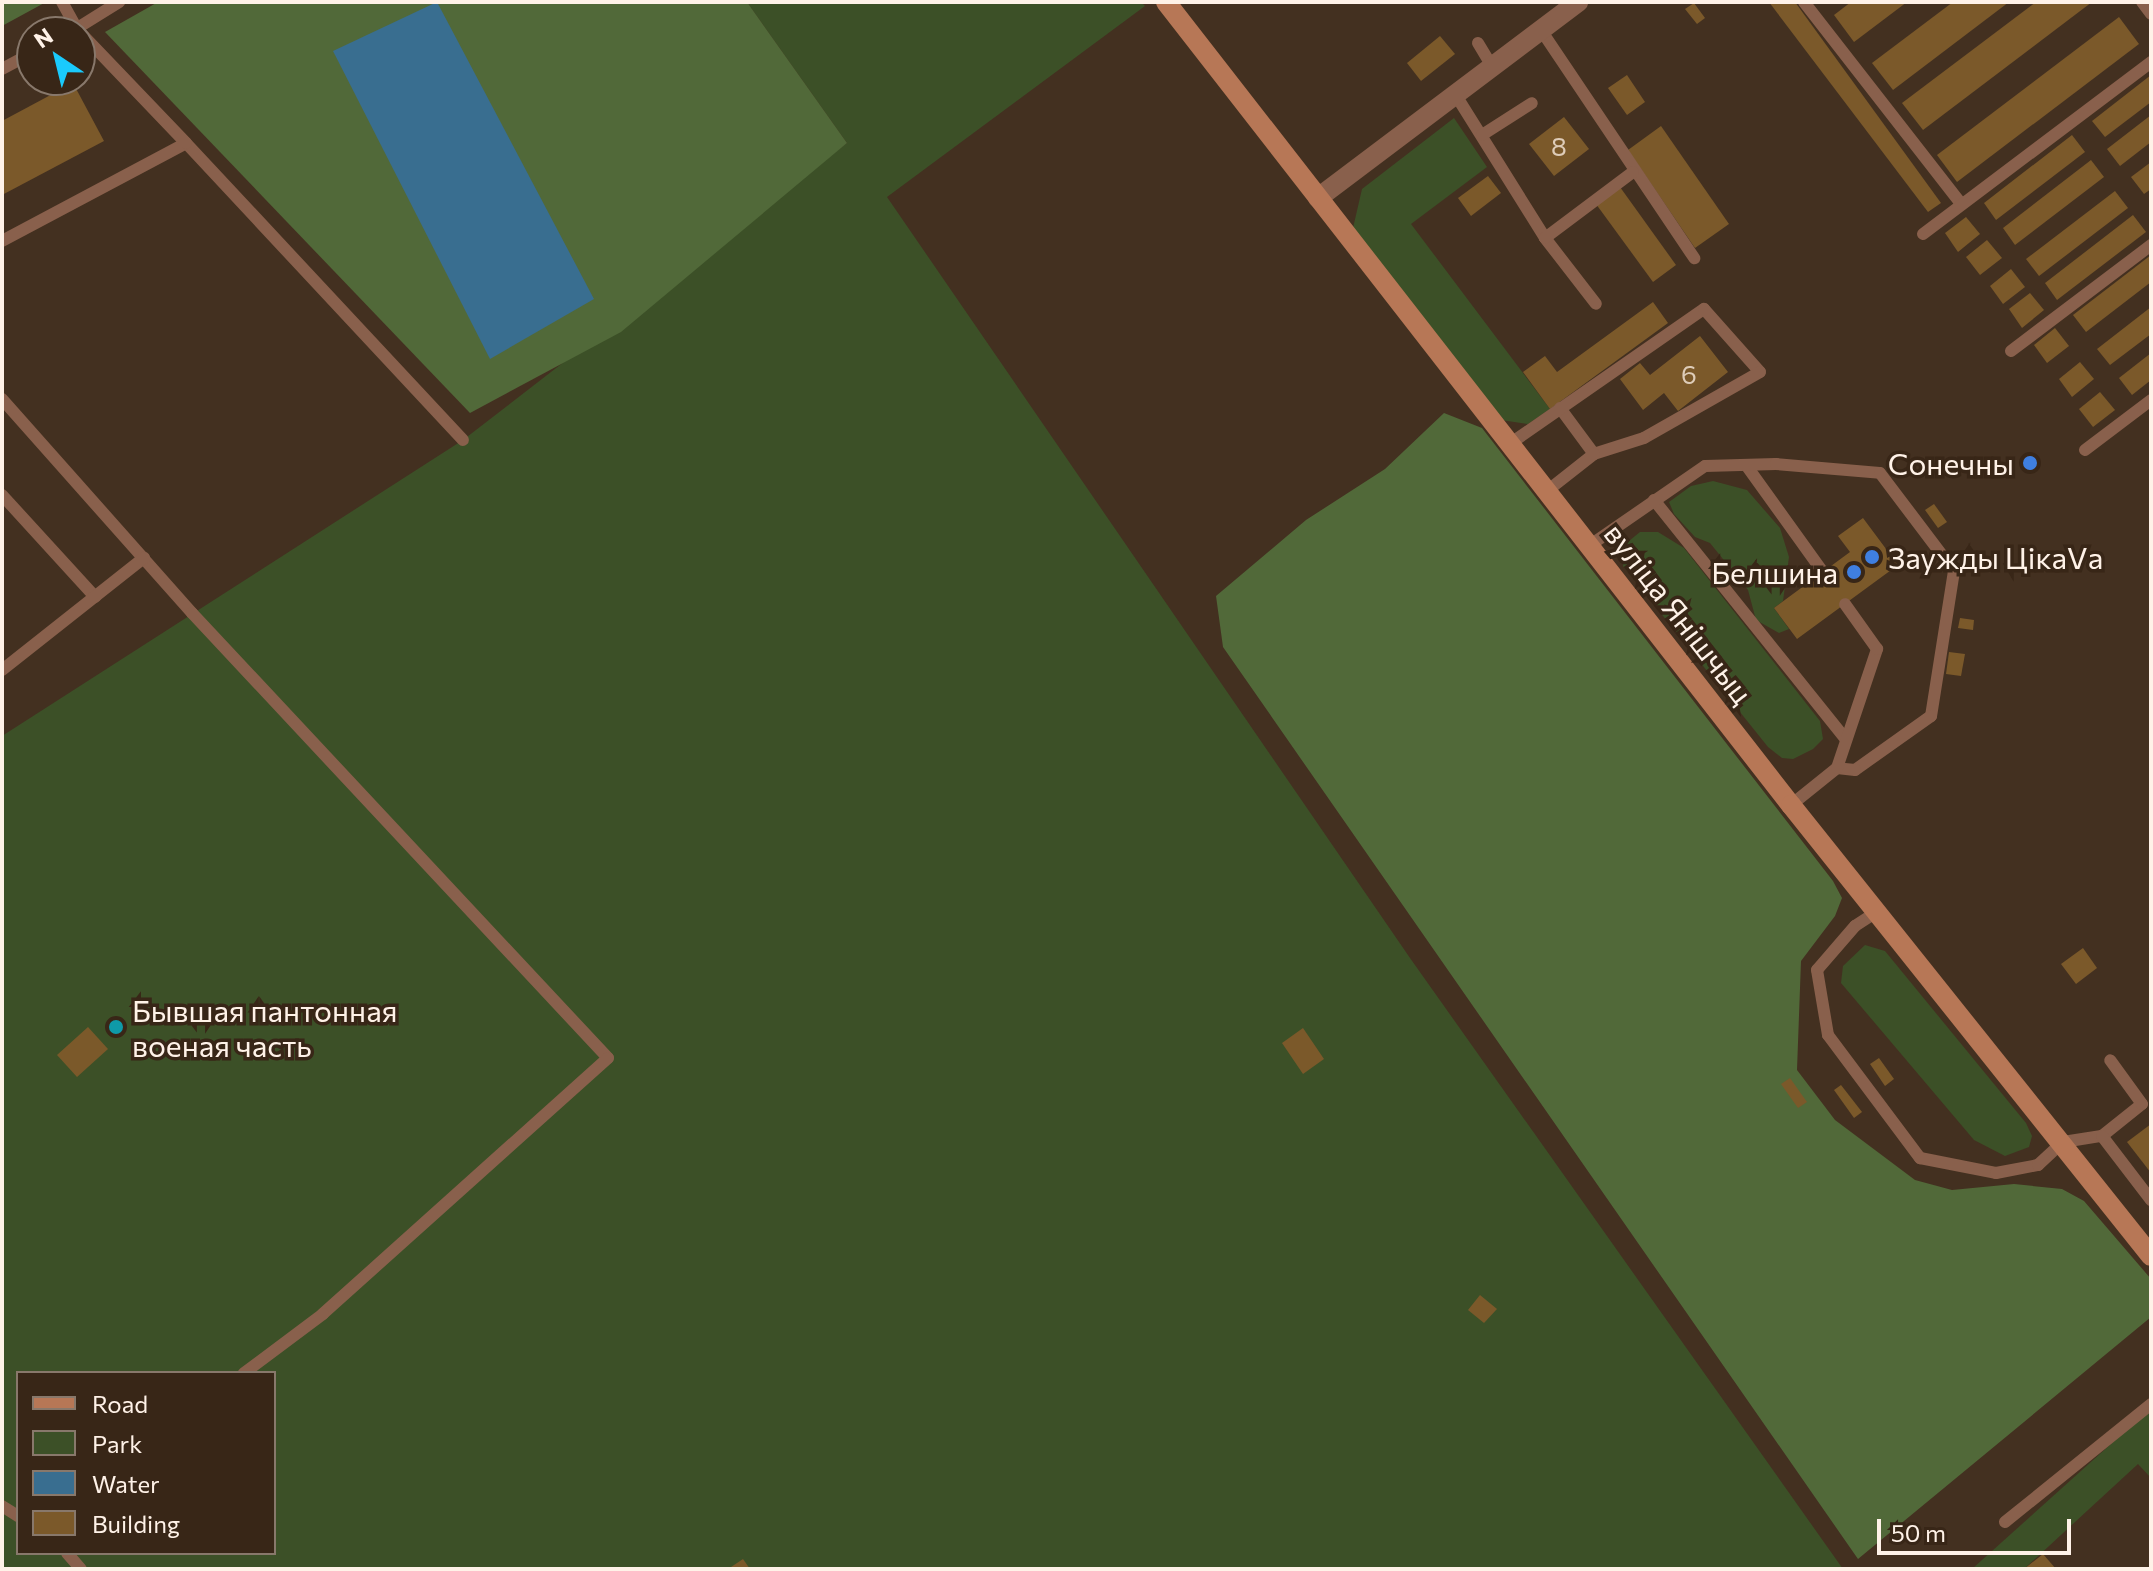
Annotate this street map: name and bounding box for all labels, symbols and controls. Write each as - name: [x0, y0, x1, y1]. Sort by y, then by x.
- north arrow: [16, 16, 96, 96]
- text: N: [29, 22, 58, 53]
- house number: 8: [1551, 130, 1567, 162]
- house number: 6: [1681, 358, 1697, 390]
- place label: Сонечны: [1888, 445, 2014, 481]
- marker: Сонечны: [2021, 454, 2039, 472]
- street label: вуліца Янішчыц: [1597, 516, 1761, 710]
- place label: Заужды ЦікаVа: [1888, 539, 2103, 575]
- marker: Заужды ЦікаVа: [1863, 548, 1881, 566]
- place label: Белшина: [1711, 554, 1838, 590]
- marker: Белшина: [1845, 563, 1863, 581]
- place label: Бывшая пантонная военая часть: [132, 992, 397, 1062]
- marker: Бывшая пантонная военая часть: [107, 1018, 125, 1036]
- legend: [16, 1371, 276, 1555]
- text: Road: [92, 1389, 148, 1418]
- text: Park: [92, 1429, 142, 1458]
- text: Water: [92, 1469, 160, 1498]
- scale bar: [1881, 1503, 2075, 1553]
- text: Building: [92, 1509, 180, 1538]
- text: 50 m: [1891, 1518, 1946, 1547]

